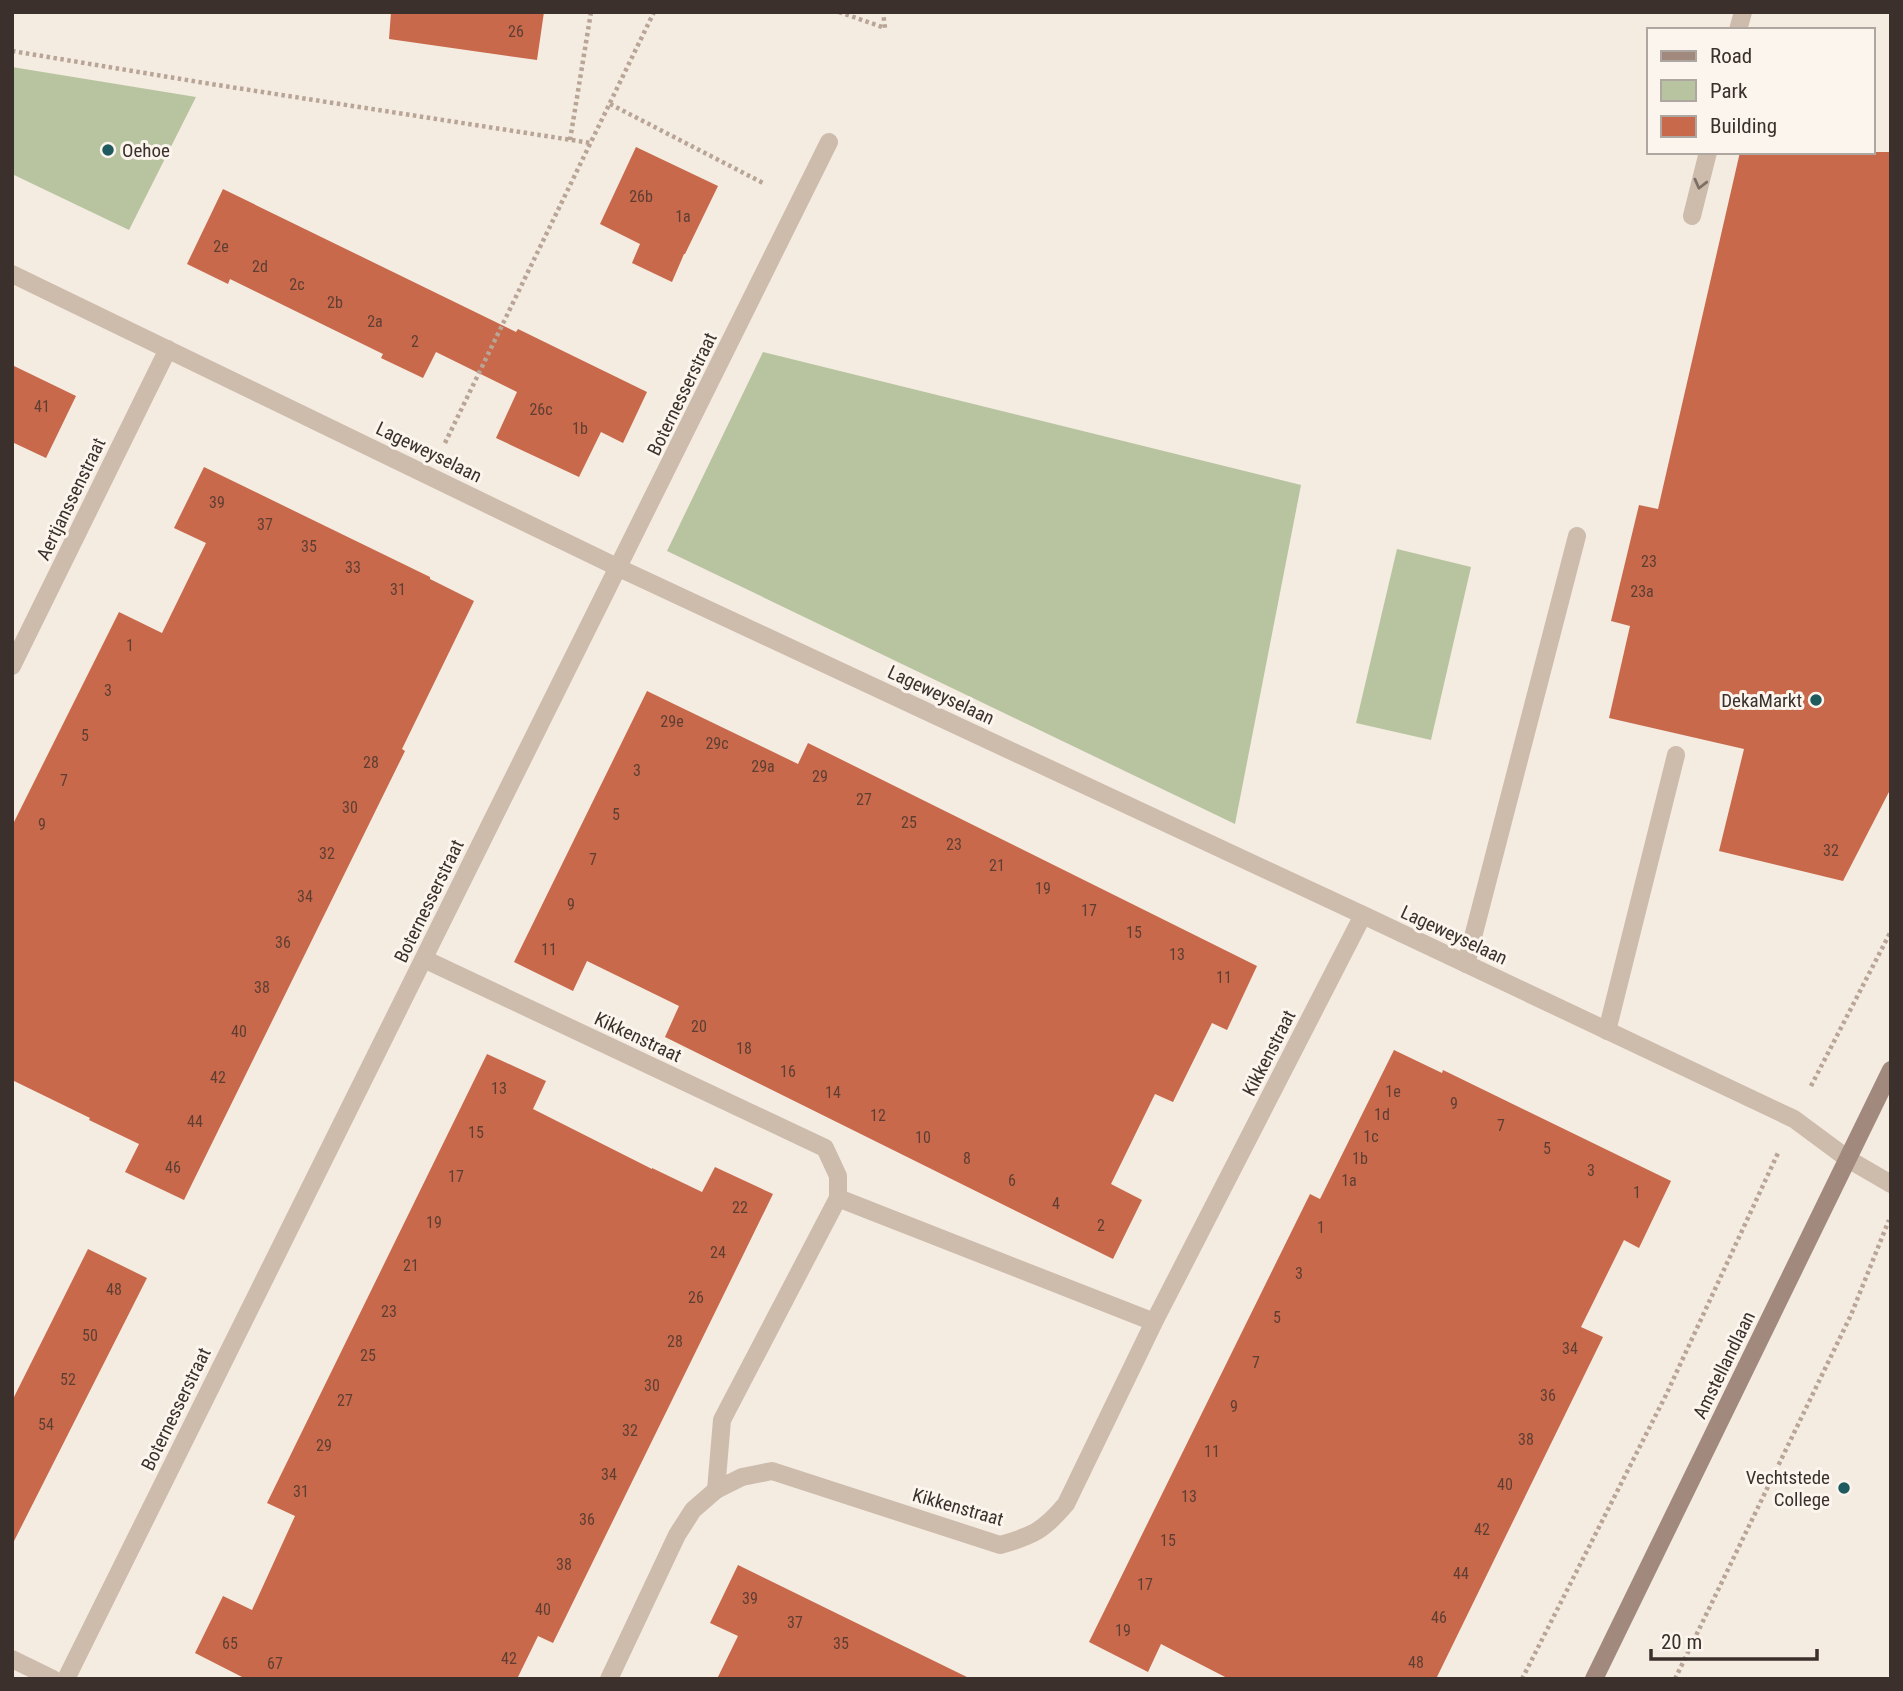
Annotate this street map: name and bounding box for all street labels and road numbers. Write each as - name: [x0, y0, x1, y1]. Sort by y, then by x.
- street label: Boternesserstraat: [642, 329, 722, 459]
- street label: Lageweyselaan: [372, 416, 486, 488]
- street label: Aertjanssenstraat: [31, 434, 111, 564]
- street label: Lageweyselaan: [884, 660, 998, 730]
- street label: Boternesserstraat: [389, 836, 469, 966]
- street label: Lageweyselaan: [1397, 900, 1511, 970]
- street label: Kikkenstraat: [1238, 1006, 1300, 1100]
- street label: Kikkenstraat: [591, 1007, 685, 1067]
- street label: Amstellandlaan: [1688, 1308, 1760, 1422]
- street label: Boternesserstraat: [136, 1344, 216, 1474]
- street label: Kikkenstraat: [910, 1483, 1006, 1531]

